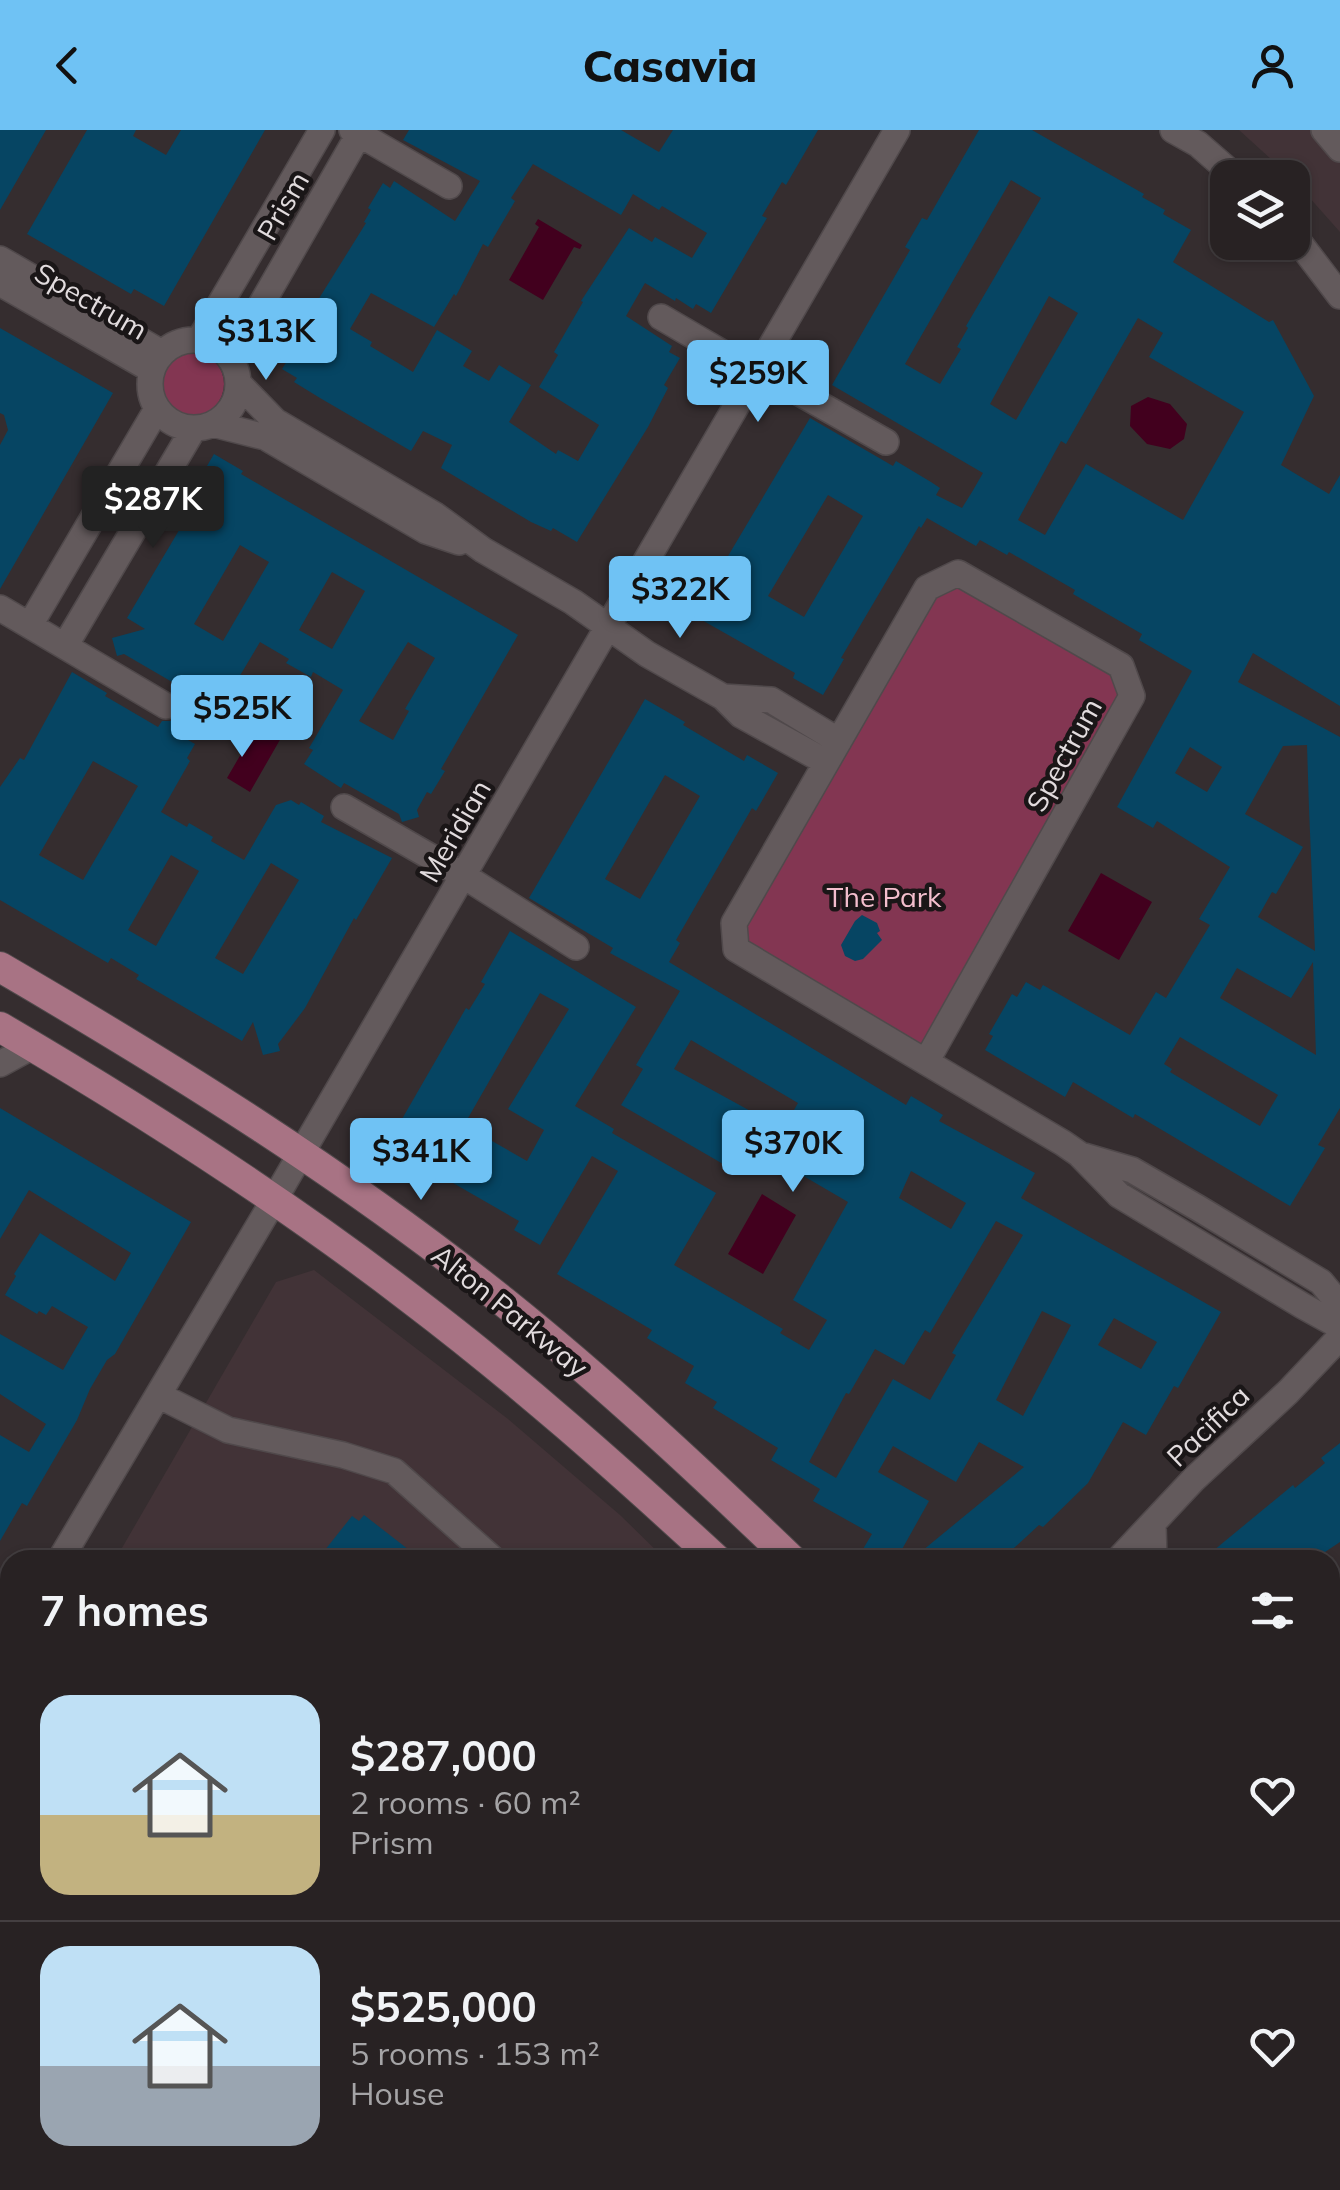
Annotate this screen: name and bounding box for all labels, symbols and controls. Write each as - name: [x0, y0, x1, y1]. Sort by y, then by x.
- text: Casavia: [583, 37, 757, 93]
- icon: back: [40, 38, 95, 93]
- icon: person: [1245, 38, 1300, 93]
- map controls: [1210, 160, 1310, 260]
- button: layers: [1210, 160, 1310, 260]
- street label: Prism: [249, 165, 316, 246]
- street label: Spectrum: [29, 254, 154, 347]
- pin: $313K: [196, 298, 336, 383]
- text: $313K: [217, 310, 315, 350]
- pin: $259K: [688, 340, 828, 425]
- text: $259K: [709, 352, 807, 392]
- pin: $287K: [83, 466, 223, 551]
- text: $287K: [104, 478, 202, 518]
- pin: $322K: [610, 556, 750, 641]
- text: $322K: [631, 568, 729, 608]
- pin: $525K: [172, 675, 312, 760]
- text: $525K: [193, 687, 291, 727]
- street label: Spectrum: [1018, 692, 1109, 817]
- street label: Meridian: [411, 773, 498, 888]
- park label: The Park: [827, 879, 942, 914]
- pin: $370K: [723, 1110, 863, 1195]
- pin: $341K: [351, 1118, 491, 1203]
- text: $370K: [744, 1122, 842, 1162]
- text: $341K: [372, 1130, 470, 1170]
- street label: Alton Parkway: [425, 1237, 596, 1384]
- street label: Pacifica: [1159, 1378, 1256, 1473]
- icon: filters: [1245, 1583, 1300, 1638]
- text: 7 homes: [40, 1584, 209, 1637]
- text: $287,000: [350, 1729, 537, 1782]
- icon: home: [120, 1735, 240, 1855]
- icon: heart: [1245, 1768, 1300, 1823]
- text: 2 rooms · 60 m²: [350, 1782, 581, 1822]
- text: Prism: [350, 1822, 434, 1862]
- text: $525,000: [350, 1980, 537, 2033]
- icon: home: [120, 1986, 240, 2106]
- icon: heart: [1245, 2019, 1300, 2074]
- text: 5 rooms · 153 m²: [350, 2033, 600, 2073]
- text: House: [350, 2073, 445, 2113]

